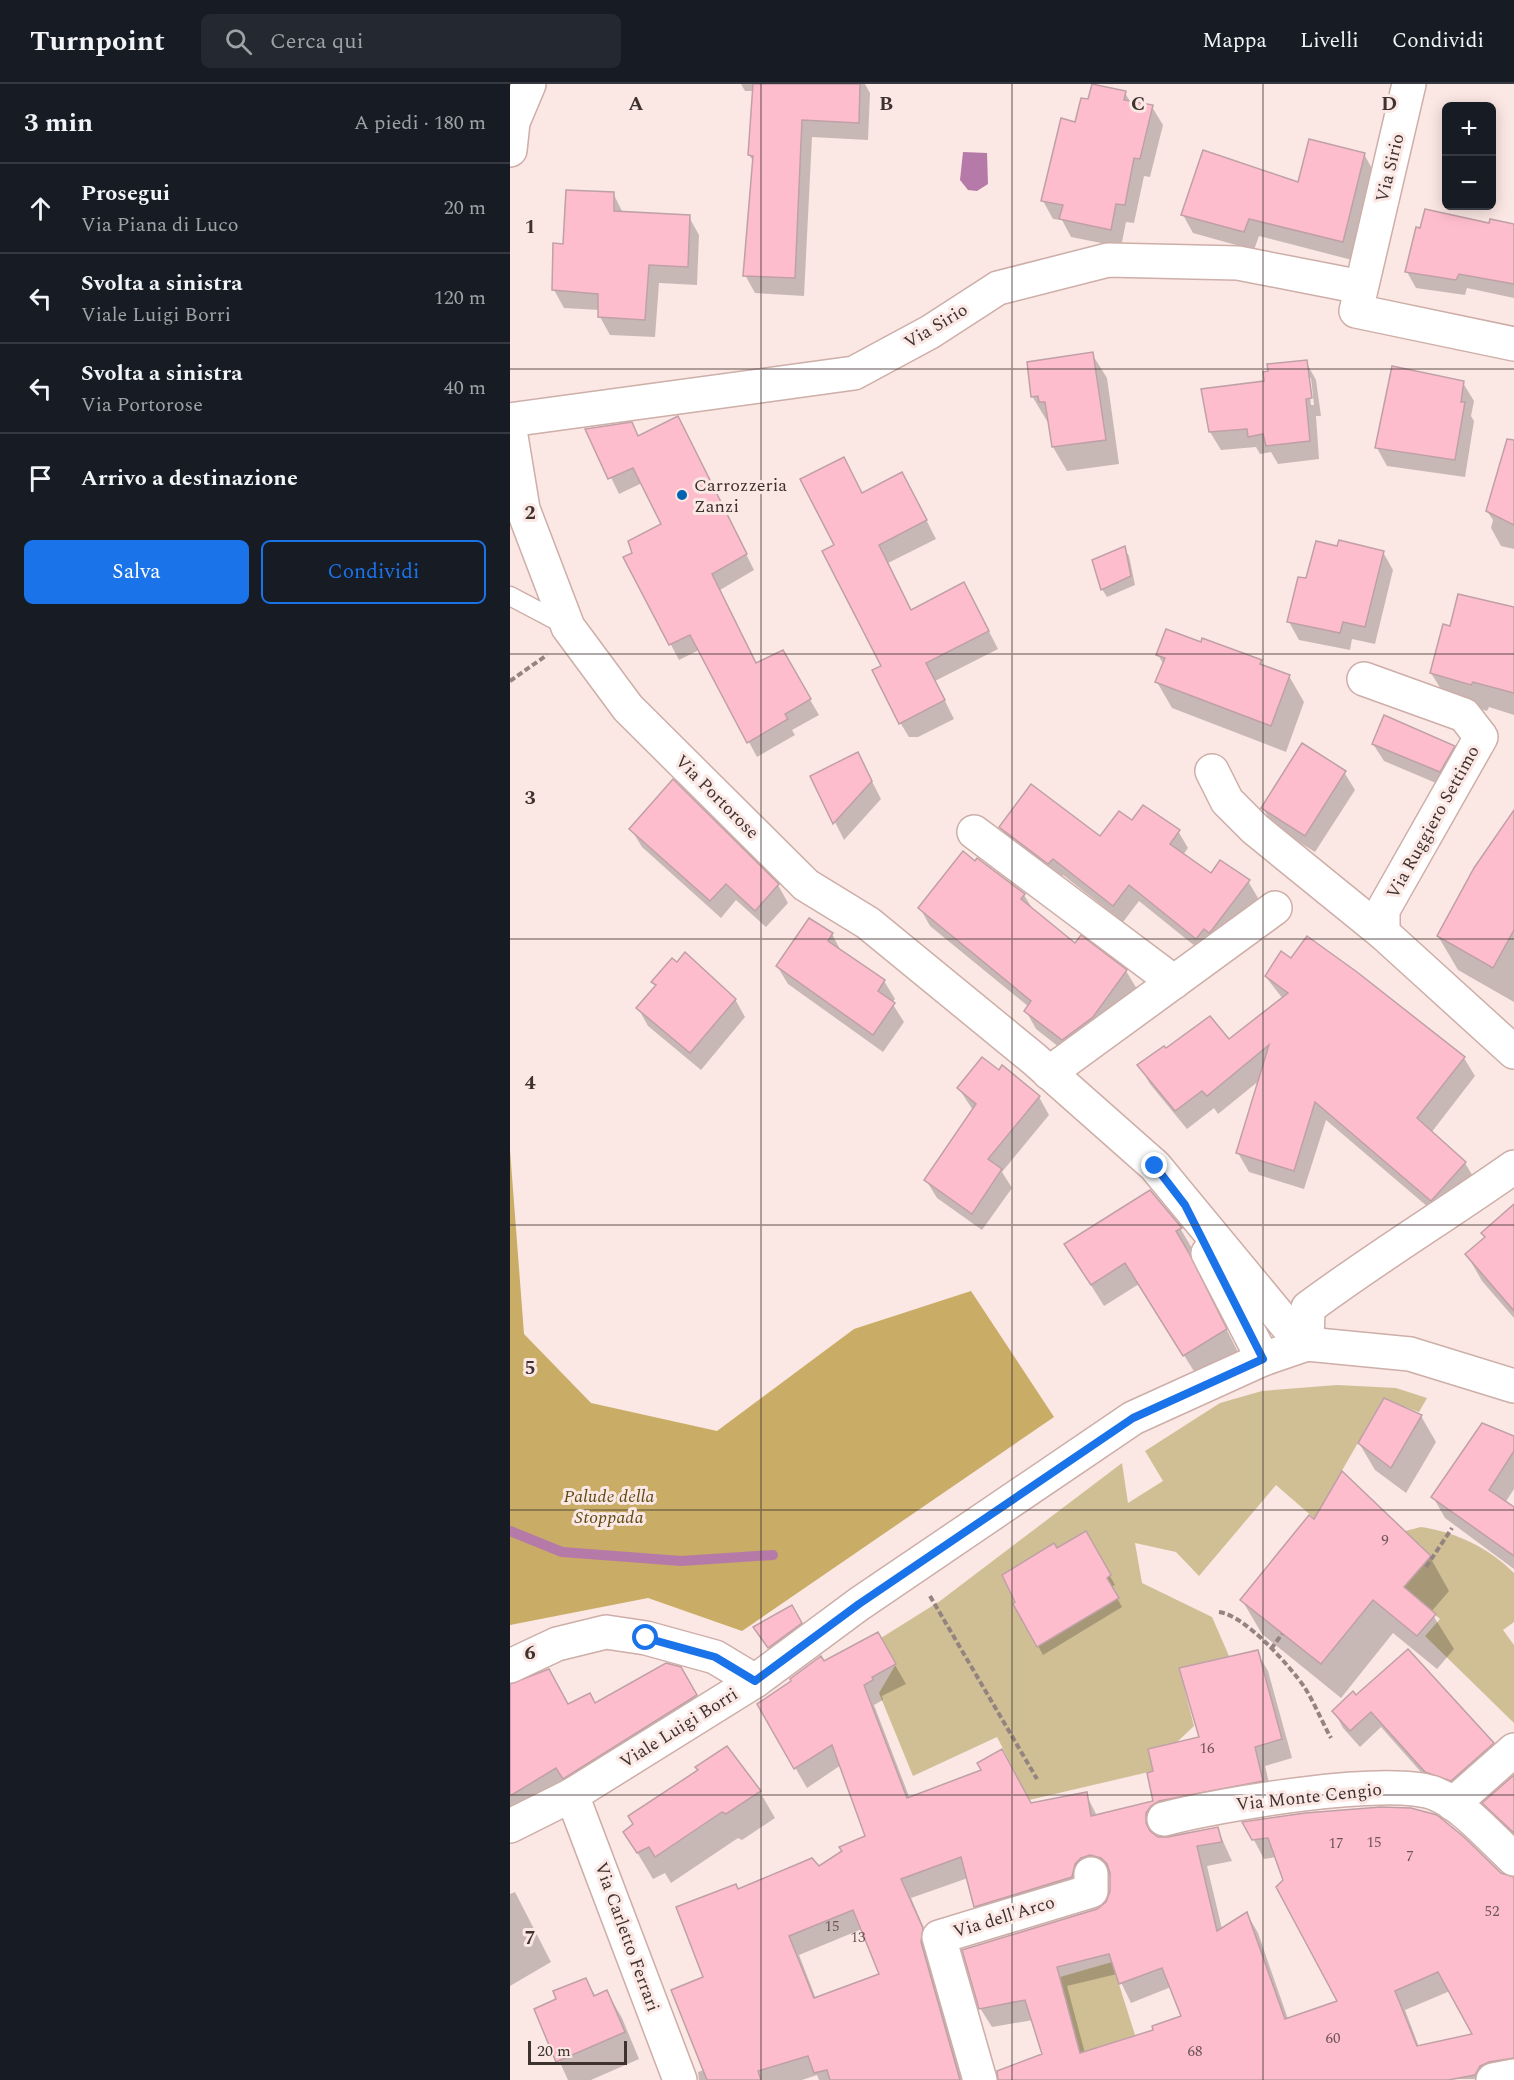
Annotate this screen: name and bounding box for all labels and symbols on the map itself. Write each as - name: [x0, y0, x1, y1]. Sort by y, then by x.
- text: A: [628, 89, 644, 119]
- text: B: [879, 89, 893, 119]
- text: C: [1131, 89, 1145, 119]
- text: D: [1381, 89, 1397, 119]
- street label: Via Sirio: [1368, 131, 1412, 205]
- text: 1: [524, 212, 536, 242]
- street label: Via Sirio: [899, 296, 973, 356]
- place label: Carrozzeria Zanzi: [694, 472, 787, 520]
- marker: Carrozzeria Zanzi: [675, 488, 689, 502]
- text: 2: [524, 498, 536, 528]
- street label: Via Ruggiero Settimo: [1380, 740, 1486, 904]
- street label: Via Portorose: [669, 749, 765, 845]
- text: 3: [524, 783, 536, 813]
- text: 4: [524, 1068, 536, 1098]
- route end: [1141, 1152, 1167, 1178]
- text: 5: [524, 1353, 536, 1383]
- park label: Palude della Stoppada: [564, 1483, 654, 1531]
- house number: 9: [1381, 1529, 1389, 1552]
- route start: [632, 1624, 658, 1650]
- text: 6: [524, 1638, 536, 1668]
- street label: Viale Luigi Borri: [615, 1681, 743, 1775]
- house number: 16: [1199, 1737, 1215, 1760]
- street label: Via Monte Cengio: [1235, 1776, 1383, 1818]
- house number: 15: [1366, 1831, 1382, 1854]
- house number: 17: [1328, 1832, 1344, 1855]
- house number: 7: [1406, 1845, 1414, 1868]
- street label: Via Carletto Ferrari: [587, 1858, 667, 2016]
- street label: Via dell'Arco: [950, 1889, 1058, 1945]
- house number: 52: [1484, 1900, 1500, 1923]
- house number: 15: [824, 1915, 840, 1938]
- text: 7: [524, 1923, 536, 1953]
- house number: 13: [850, 1926, 866, 1949]
- house number: 60: [1325, 2027, 1341, 2050]
- scale bar: [528, 2038, 627, 2066]
- house number: 68: [1187, 2040, 1203, 2063]

